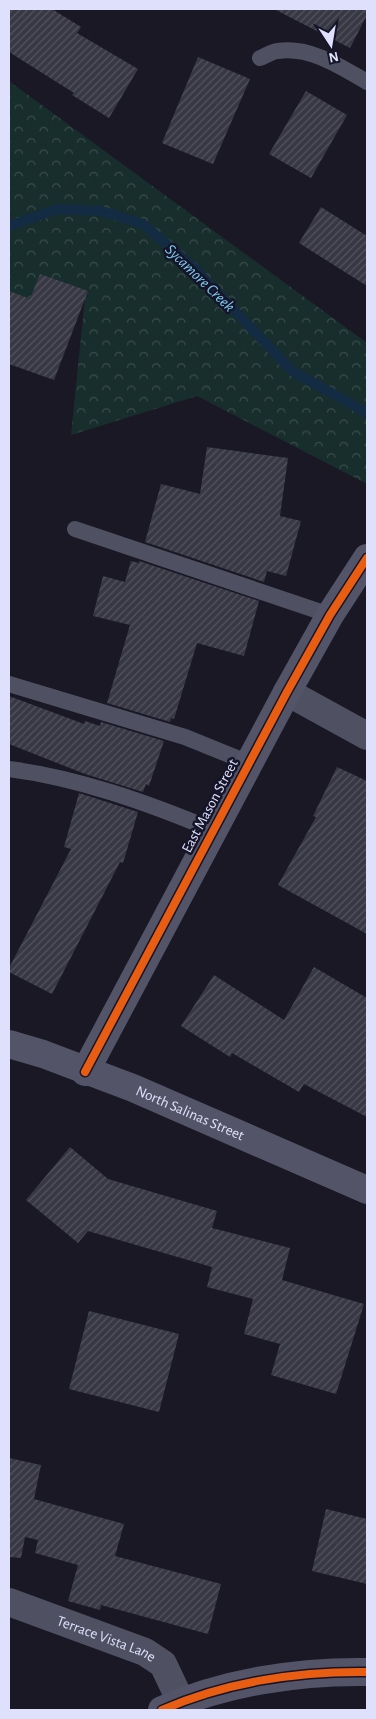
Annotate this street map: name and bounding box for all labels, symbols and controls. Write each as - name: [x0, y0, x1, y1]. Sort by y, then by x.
- north arrow: [306, 20, 356, 70]
- text: N: [327, 49, 340, 65]
- water label: Sycamore Creek: [162, 241, 238, 315]
- street label: East Mason Street: [179, 757, 241, 855]
- street label: North Salinas Street: [134, 1083, 247, 1143]
- street label: Terrace Vista Lane: [55, 1613, 159, 1665]

